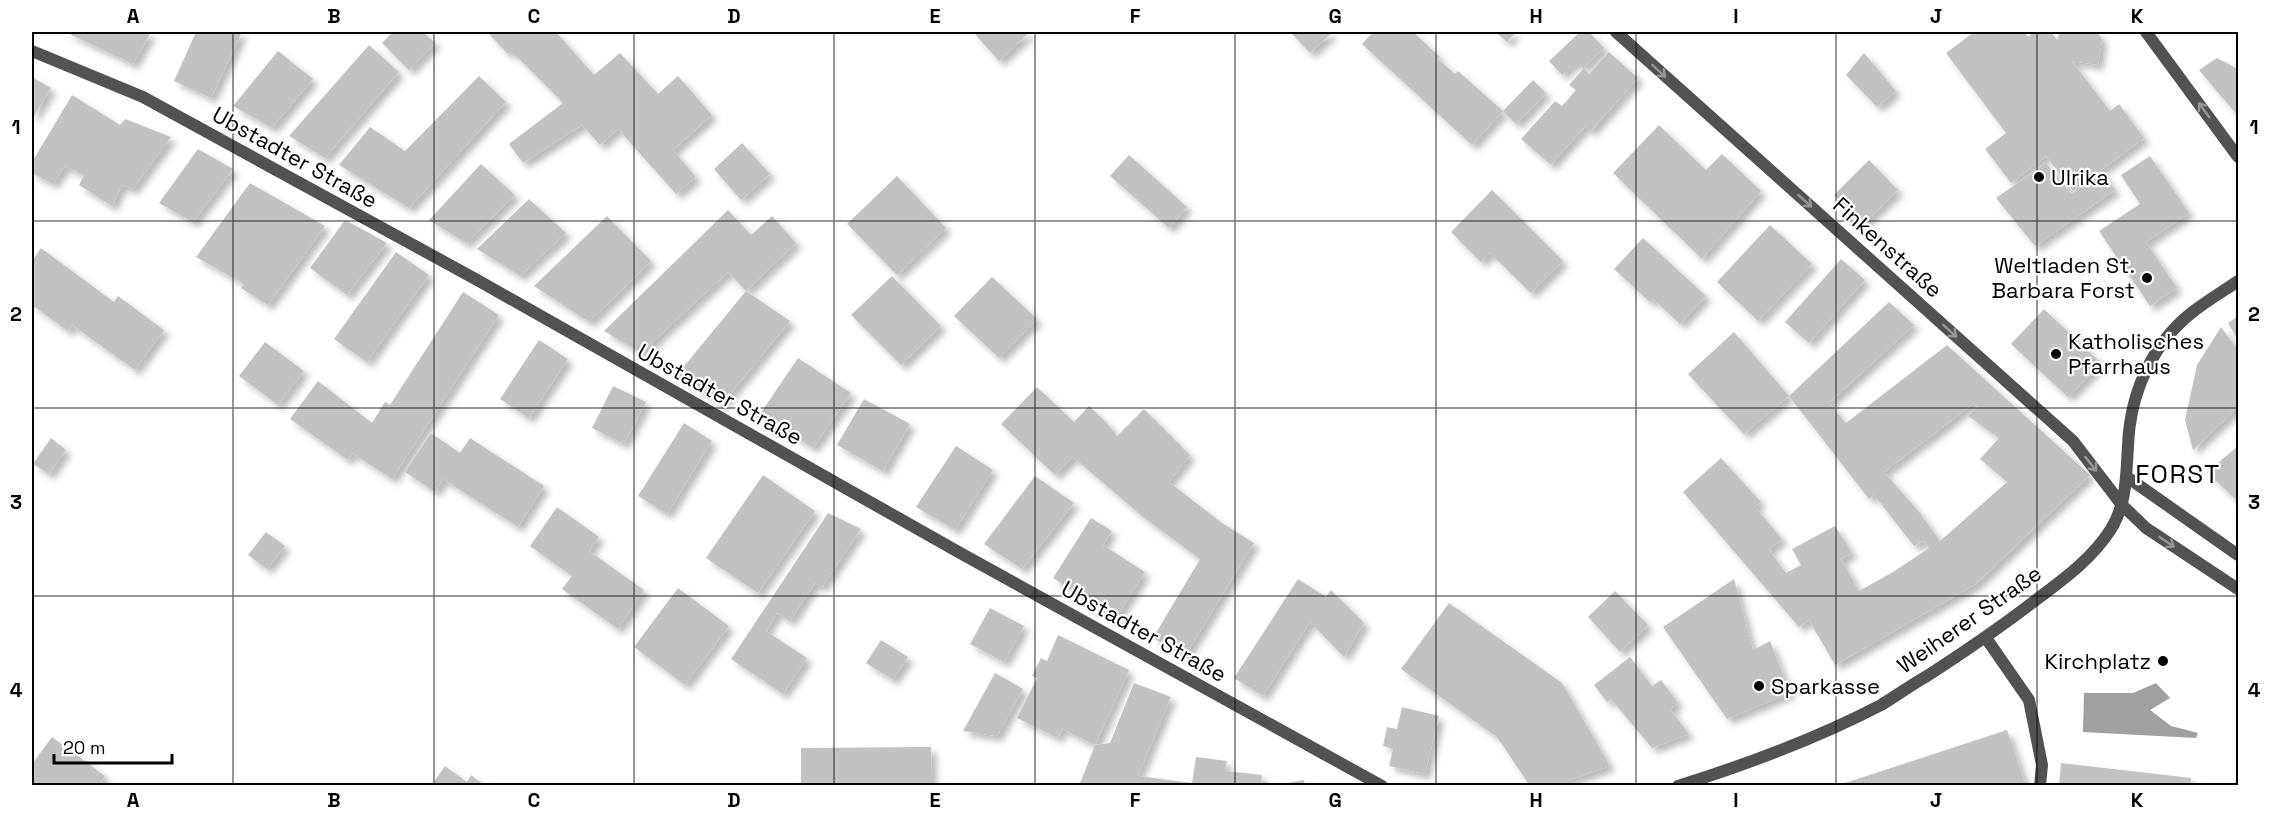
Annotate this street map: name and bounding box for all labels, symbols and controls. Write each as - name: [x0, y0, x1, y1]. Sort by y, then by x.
- text: A: [127, 3, 140, 29]
- text: B: [327, 3, 341, 29]
- text: C: [528, 3, 541, 29]
- text: D: [727, 3, 741, 29]
- text: E: [929, 3, 941, 29]
- text: F: [1130, 3, 1141, 29]
- text: G: [1328, 3, 1342, 29]
- text: H: [1529, 3, 1543, 29]
- text: I: [1733, 3, 1739, 29]
- text: J: [1930, 3, 1942, 29]
- text: K: [2131, 3, 2144, 29]
- one-way arrow: [1652, 64, 1667, 78]
- street label: Ubstadter Straße: [208, 100, 382, 214]
- one-way arrow: [2198, 102, 2210, 118]
- text: 1: [11, 114, 21, 140]
- text: 1: [2249, 114, 2259, 140]
- place label: Ulrika: [2051, 163, 2109, 191]
- marker: Ulrika: [2032, 170, 2046, 184]
- street label: Finkenstraße: [1828, 191, 1948, 303]
- one-way arrow: [1797, 194, 1812, 208]
- place label: Weltladen St. Barbara Forst: [1992, 251, 2135, 304]
- marker: Weltladen St. Barbara Forst: [2140, 271, 2154, 285]
- text: 2: [10, 301, 22, 327]
- text: 2: [2248, 301, 2260, 327]
- one-way arrow: [1942, 324, 1957, 338]
- place label: Katholisches Pfarrhaus: [2068, 327, 2204, 380]
- street label: Ubstadter Straße: [633, 337, 807, 451]
- marker: Katholisches Pfarrhaus: [2049, 347, 2063, 361]
- one-way arrow: [2085, 456, 2098, 472]
- district label: FORST: [2135, 457, 2221, 491]
- text: 3: [10, 489, 22, 515]
- text: 3: [2248, 489, 2260, 515]
- one-way arrow: [2159, 536, 2175, 548]
- street label: Weiherer Straße: [1891, 559, 2047, 679]
- street label: Ubstadter Straße: [1057, 574, 1231, 688]
- place label: Kirchplatz: [2045, 647, 2151, 675]
- marker: Kirchplatz: [2156, 654, 2170, 668]
- place label: Sparkasse: [1771, 672, 1880, 700]
- text: 4: [10, 677, 23, 703]
- text: 4: [2248, 677, 2261, 703]
- marker: Sparkasse: [1752, 679, 1766, 693]
- scale bar: [54, 727, 172, 765]
- text: 20 m: [63, 736, 106, 759]
- text: A: [127, 787, 140, 813]
- text: B: [327, 787, 341, 813]
- text: C: [528, 787, 541, 813]
- text: D: [727, 787, 741, 813]
- text: E: [929, 787, 941, 813]
- text: F: [1130, 787, 1141, 813]
- text: G: [1328, 787, 1342, 813]
- text: H: [1529, 787, 1543, 813]
- text: I: [1733, 787, 1739, 813]
- text: J: [1930, 787, 1942, 813]
- text: K: [2131, 787, 2144, 813]

